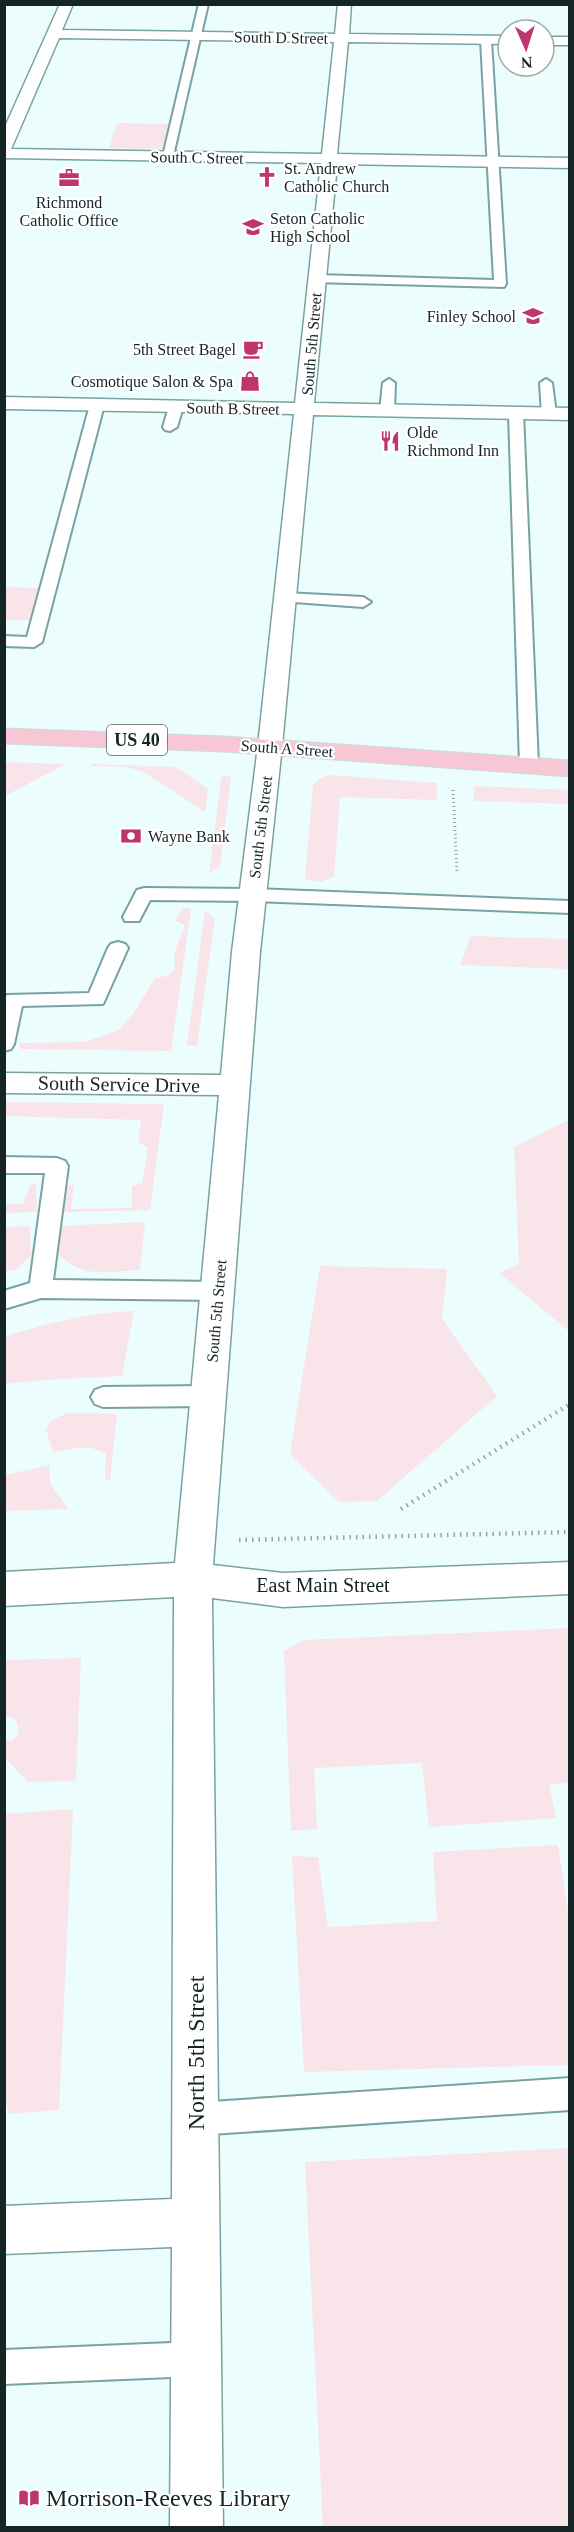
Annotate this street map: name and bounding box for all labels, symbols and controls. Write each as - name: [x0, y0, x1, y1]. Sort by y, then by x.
- north arrow: [496, 18, 556, 78]
- street label: South D Street: [234, 28, 329, 47]
- text: N: [520, 54, 533, 71]
- street label: South C Street: [150, 148, 244, 167]
- place label: St. Andrew Catholic Church: [284, 160, 389, 195]
- church icon: St. Andrew Catholic Church: [255, 165, 279, 189]
- office icon: Richmond Catholic Office: [57, 166, 81, 190]
- place label: Richmond Catholic Office: [20, 194, 118, 229]
- place label: Seton Catholic High School: [270, 210, 365, 246]
- school or university icon: Seton Catholic High School: [241, 215, 265, 239]
- street label: South 5th Street: [299, 291, 325, 396]
- school or university icon: Finley School: [521, 304, 545, 328]
- place label: Finley School: [427, 308, 517, 326]
- cafe icon: 5th Street Bagel: [241, 337, 265, 361]
- place label: 5th Street Bagel: [133, 341, 237, 359]
- shop icon: Cosmotique Salon & Spa: [238, 369, 262, 393]
- place label: Cosmotique Salon & Spa: [71, 373, 233, 391]
- street label: South B Street: [186, 399, 280, 418]
- place label: Olde Richmond Inn: [407, 424, 499, 459]
- restaurant icon: Olde Richmond Inn: [378, 429, 402, 453]
- road number: US 40: [107, 725, 167, 755]
- street label: South A Street: [240, 737, 334, 760]
- street label: South 5th Street: [246, 774, 275, 879]
- bank icon: Wayne Bank: [119, 824, 143, 848]
- place label: Wayne Bank: [148, 828, 230, 846]
- street label: South Service Drive: [38, 1072, 200, 1096]
- street label: South 5th Street: [204, 1258, 230, 1363]
- street label: East Main Street: [256, 1574, 390, 1596]
- street label: North 5th Street: [183, 1975, 209, 2130]
- place label: Morrison-Reeves Library: [46, 2485, 291, 2511]
- library icon: Morrison-Reeves Library: [17, 2486, 41, 2510]

